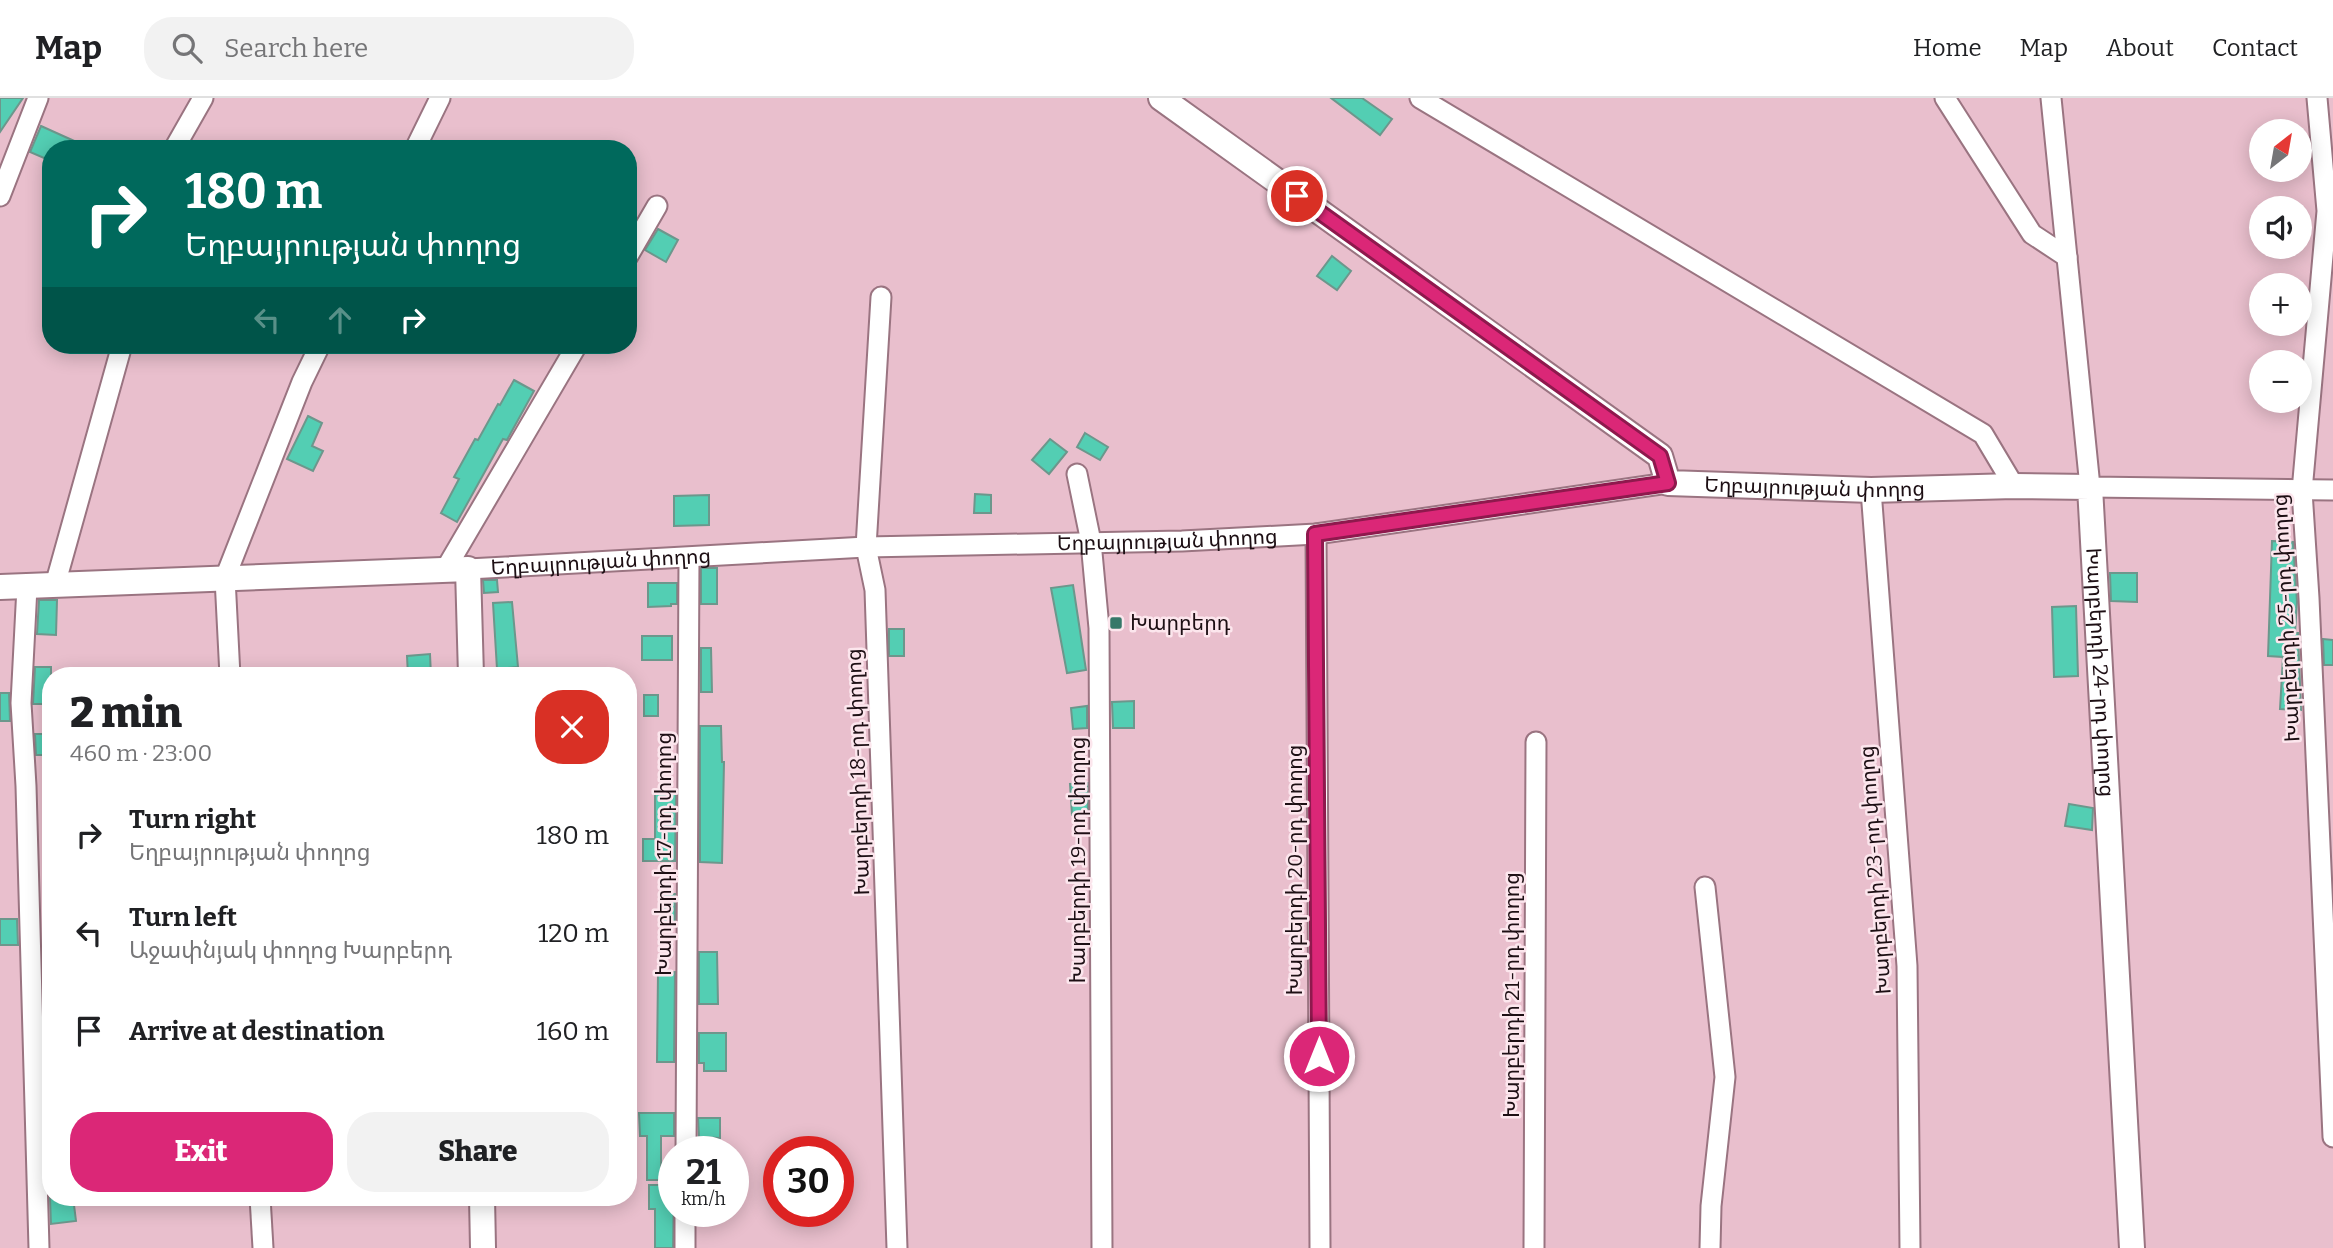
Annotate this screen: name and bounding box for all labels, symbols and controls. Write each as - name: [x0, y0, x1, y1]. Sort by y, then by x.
- search box: [144, 17, 634, 80]
- text: Map: [35, 28, 102, 68]
- icon: search: [168, 29, 206, 67]
- text: Search here: [224, 33, 368, 64]
- text: Home: [1913, 34, 1982, 62]
- text: Map: [2020, 34, 2068, 62]
- text: About: [2106, 34, 2174, 62]
- text: Contact: [2212, 34, 2298, 62]
- north arrow: [2249, 119, 2312, 182]
- map controls: [2249, 119, 2312, 413]
- text: 180 m: [185, 162, 322, 221]
- pin: [1267, 166, 1327, 226]
- icon: right: [70, 168, 161, 259]
- icon: arrive: [1278, 177, 1316, 215]
- button: sound: [2249, 196, 2312, 259]
- text: Եղբայրության փողոց: [185, 226, 521, 264]
- button: +: [2249, 273, 2312, 336]
- icon: left: [248, 301, 286, 339]
- icon: ahead: [321, 301, 359, 339]
- icon: right: [394, 301, 432, 339]
- button: −: [2249, 350, 2312, 413]
- street label: Եղբայրության փողոց: [1704, 471, 1925, 503]
- street label: Խարբերդի 25-րդ փողոց: [2267, 493, 2305, 743]
- street label: Եղբայրության փողոց: [1057, 523, 1278, 556]
- street label: Եղբայրության փողոց: [490, 543, 712, 581]
- street label: Խարբերդի 24-րդ փողոց: [2080, 547, 2120, 798]
- place label: Խարբերդ: [1130, 610, 1231, 636]
- marker: Խարբերդ: [1108, 615, 1124, 631]
- street label: Խարբերդի 18-րդ փողոց: [841, 648, 875, 896]
- text: 2 min: [70, 688, 182, 738]
- button: close: [535, 690, 609, 764]
- street label: Խարբերդի 17-րդ փողոց: [651, 732, 677, 976]
- street label: Խարբերդի 19-րդ փողոց: [1065, 737, 1091, 983]
- text: 460 m · 23:00: [70, 739, 212, 767]
- street label: Խարբերդի 20-րդ փողոց: [1282, 745, 1308, 995]
- street label: Խարբերդի 23-րդ փողոց: [1853, 745, 1897, 995]
- text: Turn right: [129, 804, 256, 835]
- icon: right: [70, 816, 108, 854]
- text: 180 m: [536, 820, 609, 851]
- text: Եղբայրության փողոց: [129, 838, 371, 866]
- street label: Խարբերդի 21-րդ փողոց: [1499, 872, 1525, 1118]
- text: Turn left: [129, 902, 237, 933]
- icon: left: [70, 914, 108, 952]
- text: 120 m: [538, 918, 609, 949]
- text: Աջափնյակ փողոց Խարբերդ: [129, 936, 452, 964]
- icon: arrive: [70, 1012, 108, 1050]
- text: Arrive at destination: [129, 1016, 384, 1047]
- text: 160 m: [537, 1016, 609, 1047]
- position arrow: [1282, 1019, 1356, 1093]
- button: Exit: [70, 1112, 333, 1192]
- button: Share: [347, 1112, 609, 1192]
- speed limit sign: 30: [763, 1136, 854, 1227]
- text: 21: [686, 1151, 721, 1193]
- text: km/h: [681, 1188, 726, 1210]

